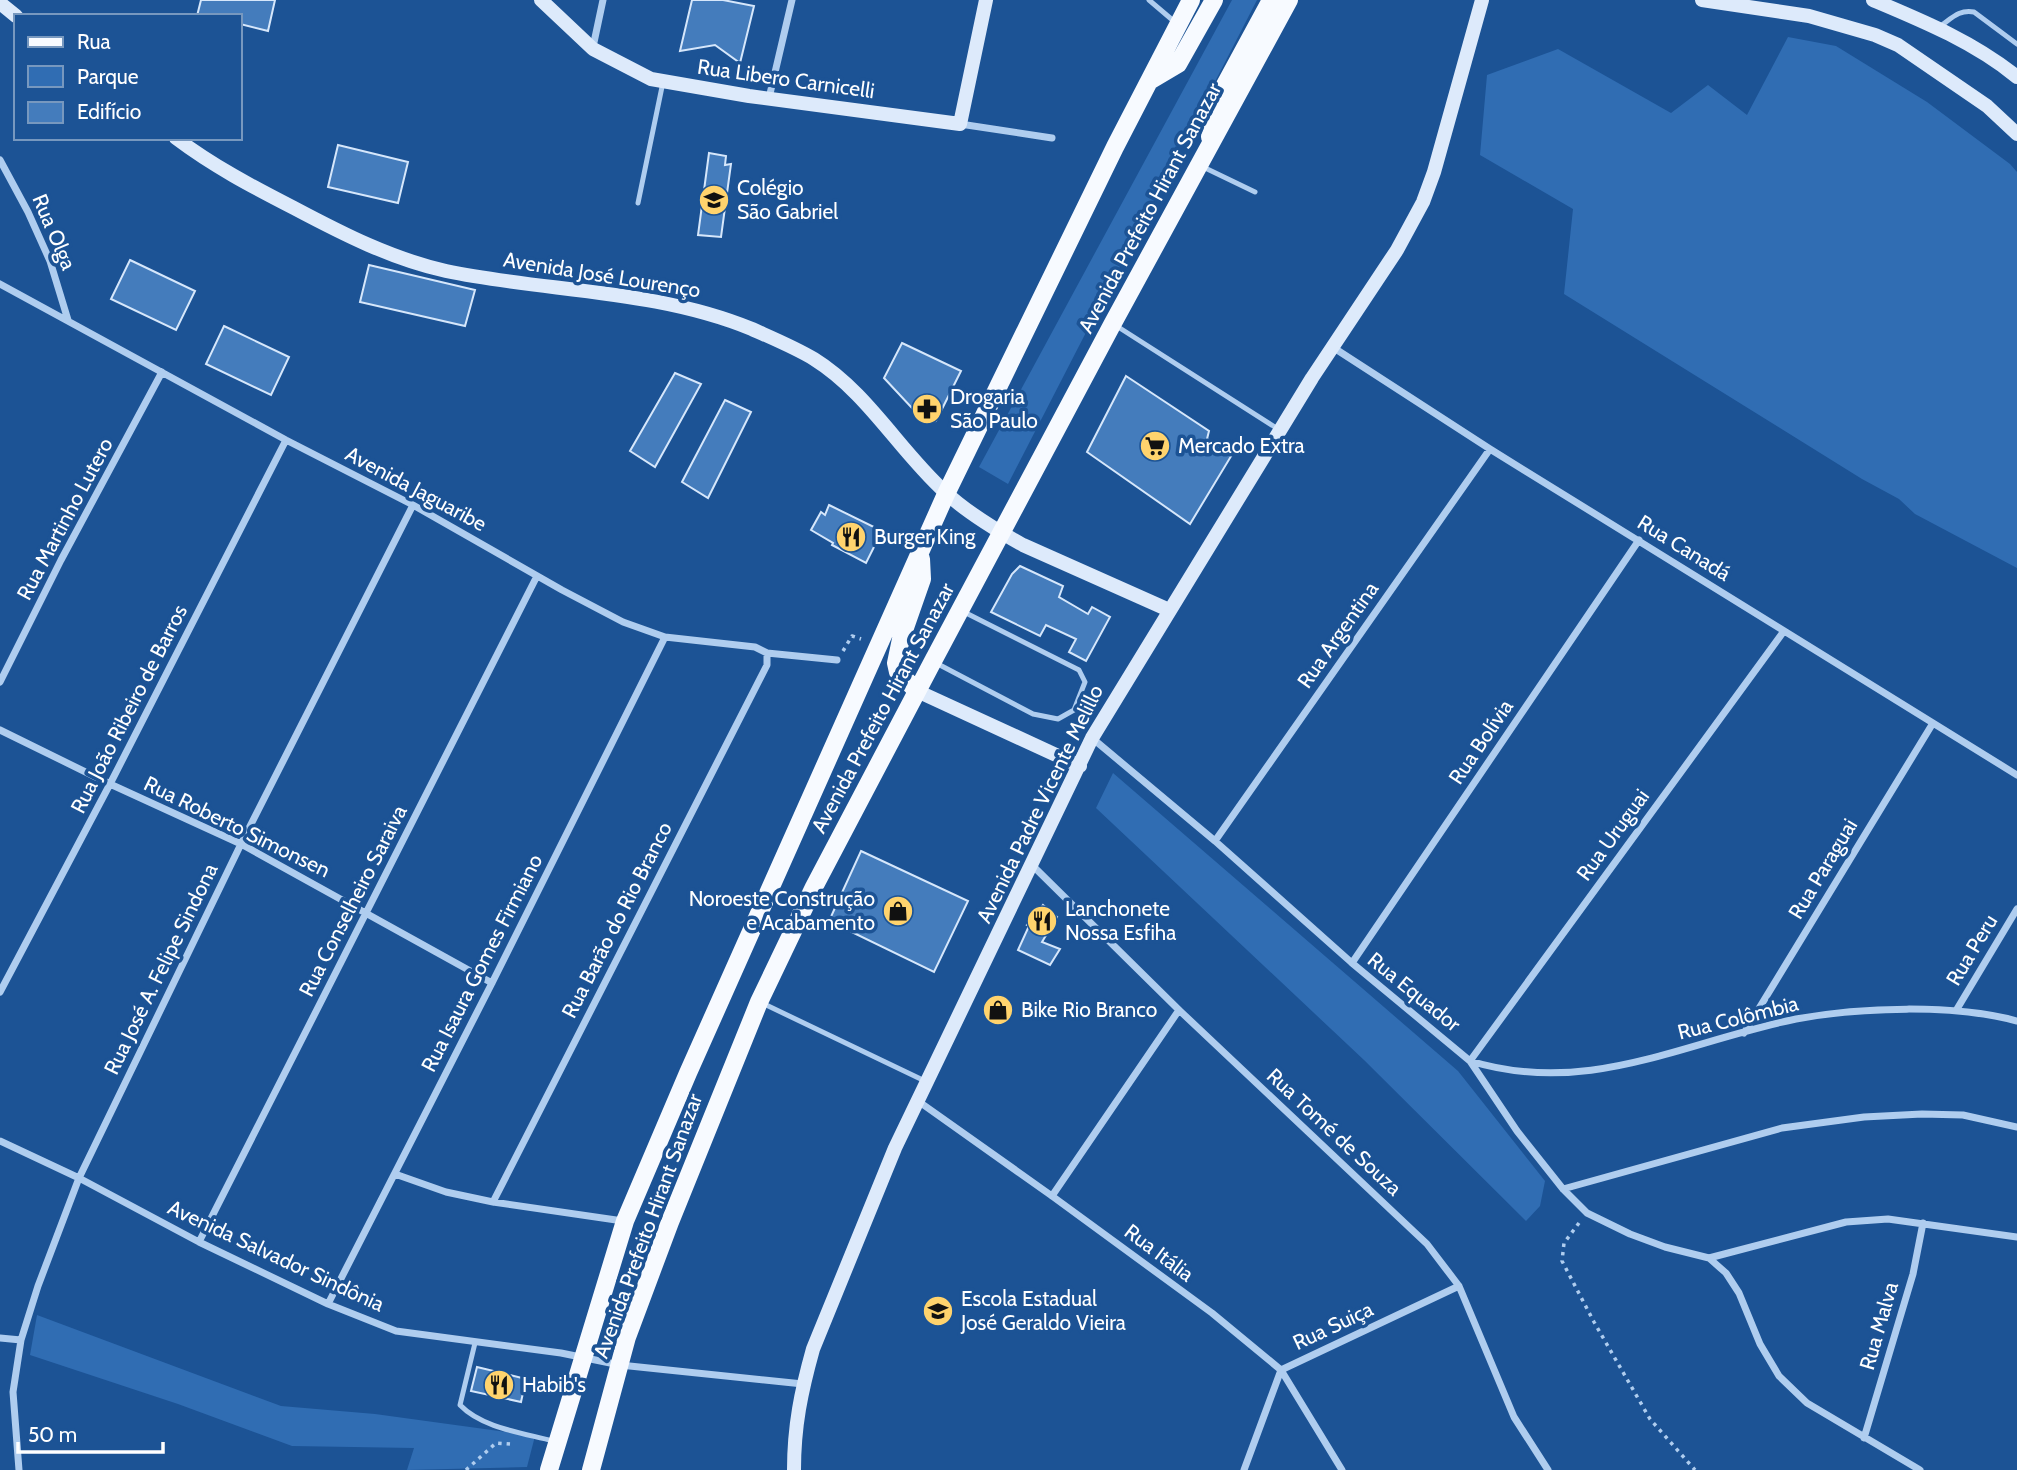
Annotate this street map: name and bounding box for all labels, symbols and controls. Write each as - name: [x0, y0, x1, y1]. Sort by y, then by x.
- legend: [14, 14, 242, 140]
- text: Rua: [77, 29, 111, 54]
- street label: Rua Libero Carnicelli: [696, 54, 876, 103]
- text: Parque: [77, 64, 139, 89]
- street label: Avenida Prefeito Hirant Sanazar: [1073, 78, 1226, 337]
- text: Edifício: [77, 99, 141, 124]
- place label: Colégio São Gabriel: [737, 175, 838, 224]
- school or university icon: Colégio São Gabriel: [697, 183, 731, 217]
- street label: Rua Olga: [27, 190, 82, 273]
- street label: Avenida José Lourenço: [502, 247, 702, 302]
- place label: Drogaria São Paulo: [950, 384, 1038, 433]
- pharmacy icon: Drogaria São Paulo: [910, 392, 944, 426]
- supermarket icon: Mercado Extra: [1138, 429, 1172, 463]
- place label: Mercado Extra: [1178, 433, 1305, 458]
- street label: Rua Martinho Lutero: [11, 434, 118, 604]
- street label: Avenida Jaguaribe: [341, 441, 491, 536]
- street label: Rua Canadá: [1633, 509, 1735, 586]
- restaurant icon: Burger King: [834, 520, 868, 554]
- place label: Burger King: [874, 524, 976, 549]
- street label: Rua Argentina: [1292, 577, 1383, 693]
- street label: Avenida Prefeito Hirant Sanazar: [806, 578, 959, 837]
- street label: Rua João Ribeiro de Barros: [65, 600, 192, 817]
- street label: Avenida Padre Vicente Melillo: [971, 681, 1108, 927]
- street label: Rua Bolívia: [1443, 695, 1518, 789]
- street label: Rua Roberto Simonsen: [140, 771, 334, 882]
- street label: Rua Uruguai: [1571, 784, 1654, 885]
- street label: Rua Conselheiro Saraiva: [293, 801, 412, 1001]
- street label: Rua Paraguai: [1783, 814, 1862, 923]
- street label: Rua Barão do Rio Branco: [556, 818, 677, 1022]
- street label: Rua Isaura Gomes Firmiano: [416, 850, 547, 1076]
- street label: Rua José A. Felipe Sindona: [99, 859, 223, 1078]
- place label: Noroeste Construção e Acabamento: [689, 886, 875, 935]
- shop icon: Noroeste Construção e Acabamento: [881, 894, 915, 928]
- place label: Lanchonete Nossa Esfiha: [1065, 896, 1176, 945]
- restaurant icon: Lanchonete Nossa Esfiha: [1025, 904, 1059, 938]
- street label: Rua Peru: [1941, 910, 2002, 990]
- street label: Rua Equador: [1363, 947, 1466, 1037]
- street label: Rua Colômbia: [1675, 990, 1801, 1045]
- shop icon: Bike Rio Branco: [981, 993, 1015, 1027]
- place label: Bike Rio Branco: [1021, 997, 1157, 1022]
- street label: Rua Tomé de Souza: [1262, 1063, 1407, 1200]
- street label: Avenida Prefeito Hirant Sanazar: [588, 1090, 707, 1362]
- street label: Avenida Salvador Sindônia: [164, 1194, 388, 1317]
- street label: Rua Itália: [1120, 1219, 1199, 1287]
- street label: Rua Malva: [1854, 1279, 1903, 1373]
- place label: Escola Estadual José Geraldo Vieira: [960, 1286, 1126, 1335]
- school or university icon: Escola Estadual José Geraldo Vieira: [921, 1294, 955, 1328]
- street label: Rua Suiça: [1289, 1296, 1377, 1355]
- restaurant icon: Habib's: [482, 1368, 516, 1402]
- place label: Habib's: [522, 1372, 586, 1397]
- scale bar: [18, 1410, 163, 1454]
- text: 50 m: [28, 1422, 77, 1447]

